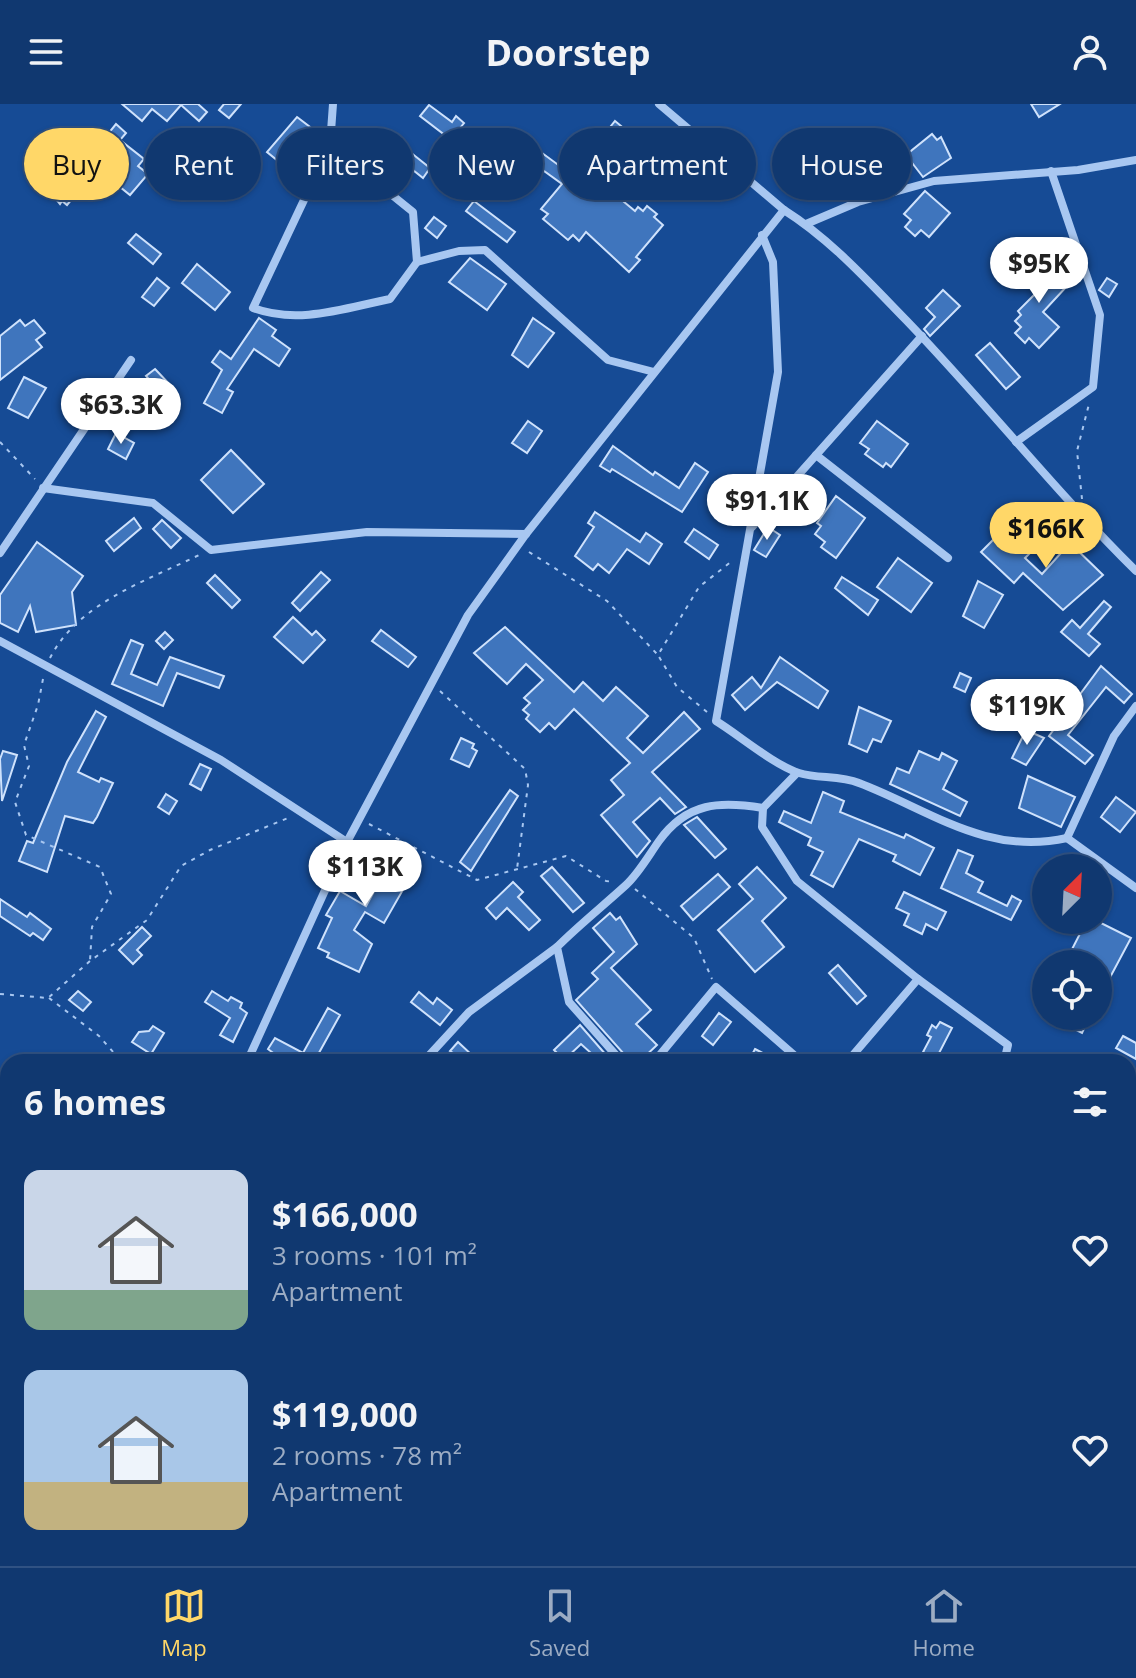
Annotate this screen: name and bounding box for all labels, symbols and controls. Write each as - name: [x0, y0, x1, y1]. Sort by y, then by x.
- text: Doorstep: [485, 28, 651, 77]
- icon: menu: [24, 30, 68, 74]
- icon: person: [1068, 30, 1112, 74]
- chip: Buy: [24, 128, 129, 200]
- chip: Rent: [145, 128, 261, 200]
- chip: Filters: [277, 128, 413, 200]
- chip: New: [429, 128, 543, 200]
- chip: Apartment: [559, 128, 756, 200]
- chip: House: [772, 128, 911, 200]
- pin: $95K: [992, 237, 1086, 305]
- text: $95K: [1008, 245, 1070, 281]
- pin: $63.3K: [56, 378, 186, 446]
- text: $63.3K: [79, 386, 163, 422]
- pin: $91.1K: [702, 474, 832, 542]
- text: $91.1K: [725, 482, 809, 518]
- pin: $166K: [990, 502, 1102, 570]
- text: $166K: [1008, 510, 1084, 546]
- pin: $119K: [971, 679, 1083, 747]
- text: $119K: [989, 687, 1065, 723]
- pin: $113K: [309, 840, 421, 908]
- text: $113K: [327, 848, 403, 884]
- north arrow: [1032, 854, 1112, 934]
- map controls: [1032, 854, 1112, 1030]
- button: locate: [1032, 950, 1112, 1030]
- text: 6 homes: [24, 1079, 166, 1125]
- icon: filters: [1068, 1080, 1112, 1124]
- text: $166,000: [272, 1191, 418, 1237]
- icon: home: [88, 1202, 184, 1298]
- icon: heart: [1068, 1228, 1112, 1272]
- text: 3 rooms · 101 m²: [272, 1237, 477, 1273]
- text: Apartment: [272, 1273, 403, 1309]
- text: $119,000: [272, 1391, 418, 1437]
- icon: home: [88, 1402, 184, 1498]
- icon: heart: [1068, 1428, 1112, 1472]
- text: 2 rooms · 78 m²: [272, 1437, 462, 1473]
- text: Apartment: [272, 1473, 403, 1509]
- tab: Map: [161, 1584, 207, 1662]
- tab: Saved: [529, 1584, 590, 1662]
- tab: Home: [913, 1584, 975, 1662]

